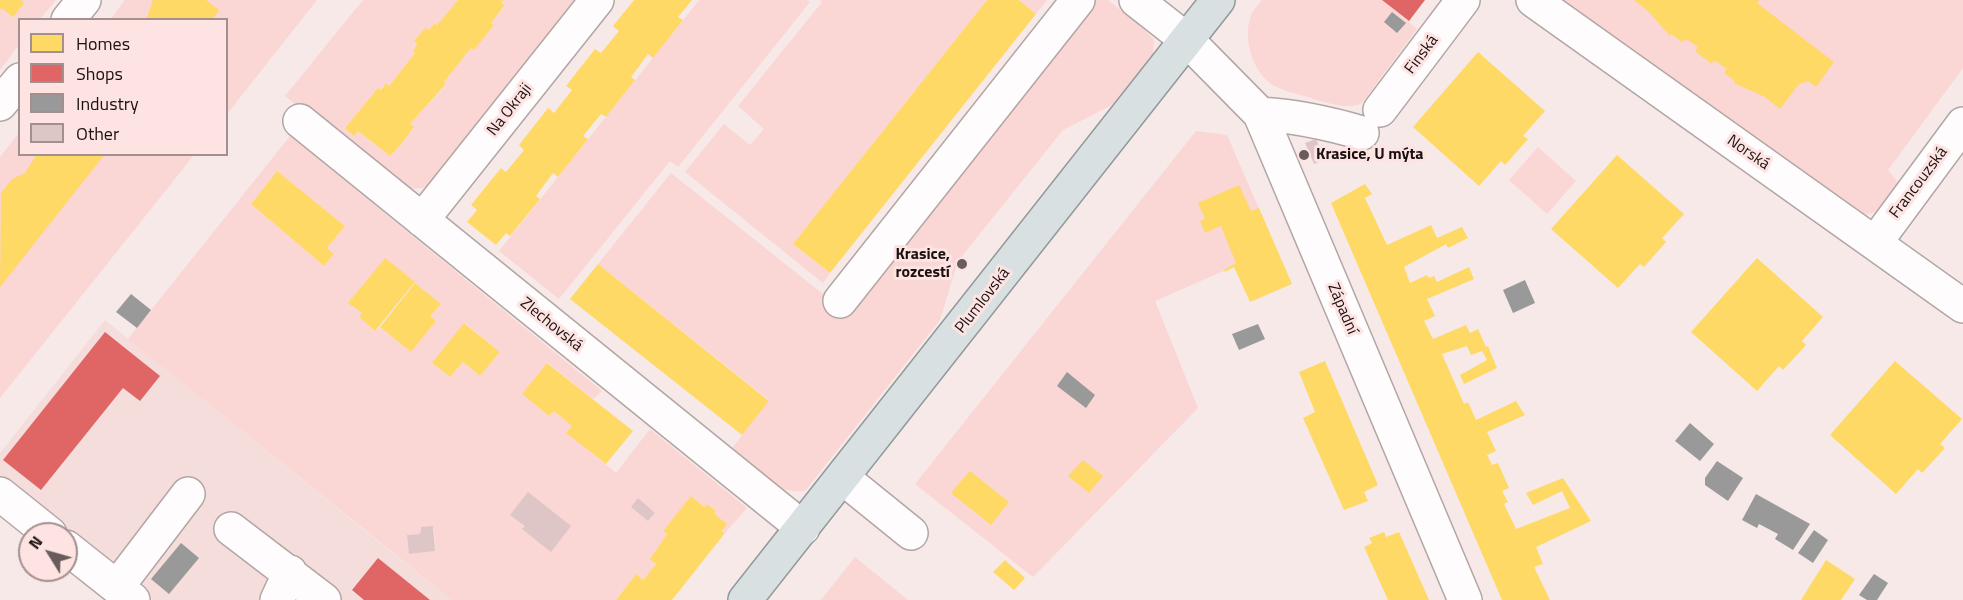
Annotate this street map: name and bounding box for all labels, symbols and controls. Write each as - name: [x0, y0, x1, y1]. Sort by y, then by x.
- legend: [18, 18, 228, 156]
- text: Homes: [76, 30, 130, 57]
- street label: Finská: [1401, 32, 1443, 78]
- text: Shops: [76, 60, 123, 87]
- street label: Na Okraji: [484, 80, 536, 140]
- text: Industry: [76, 90, 139, 117]
- text: Other: [76, 120, 119, 147]
- street label: Norská: [1723, 131, 1773, 175]
- street label: Francouzská: [1886, 144, 1952, 222]
- place label: Krasice, U mýta: [1316, 145, 1423, 165]
- marker: Krasice, U mýta: [1297, 148, 1311, 162]
- place label: Krasice, rozcestí: [895, 245, 950, 283]
- marker: Krasice, rozcestí: [955, 257, 969, 271]
- street label: Plumlovská: [952, 264, 1014, 338]
- street label: Západní: [1323, 281, 1361, 337]
- street label: Zlechovská: [516, 294, 586, 356]
- north arrow: [18, 522, 78, 582]
- text: N: [22, 531, 48, 554]

